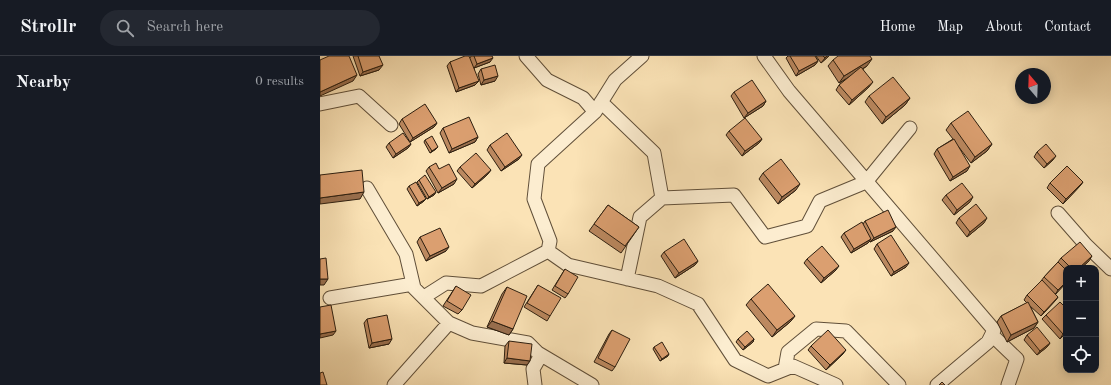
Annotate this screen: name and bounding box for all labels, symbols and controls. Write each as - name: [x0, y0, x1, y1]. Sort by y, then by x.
- search box: [100, 10, 380, 46]
- icon: search: [114, 17, 136, 39]
- text: Strollr: [20, 18, 76, 37]
- text: Search here: [146, 20, 223, 35]
- text: Home: [880, 20, 915, 34]
- text: Map: [937, 20, 963, 34]
- text: About: [985, 20, 1022, 34]
- text: Contact: [1044, 20, 1091, 34]
- north arrow: [1015, 68, 1051, 104]
- text: Nearby: [16, 74, 71, 91]
- text: 0 results: [255, 75, 304, 88]
- map controls: [1063, 265, 1099, 373]
- button: +: [1063, 265, 1099, 301]
- button: −: [1063, 301, 1099, 337]
- button: locate: [1063, 337, 1099, 373]

